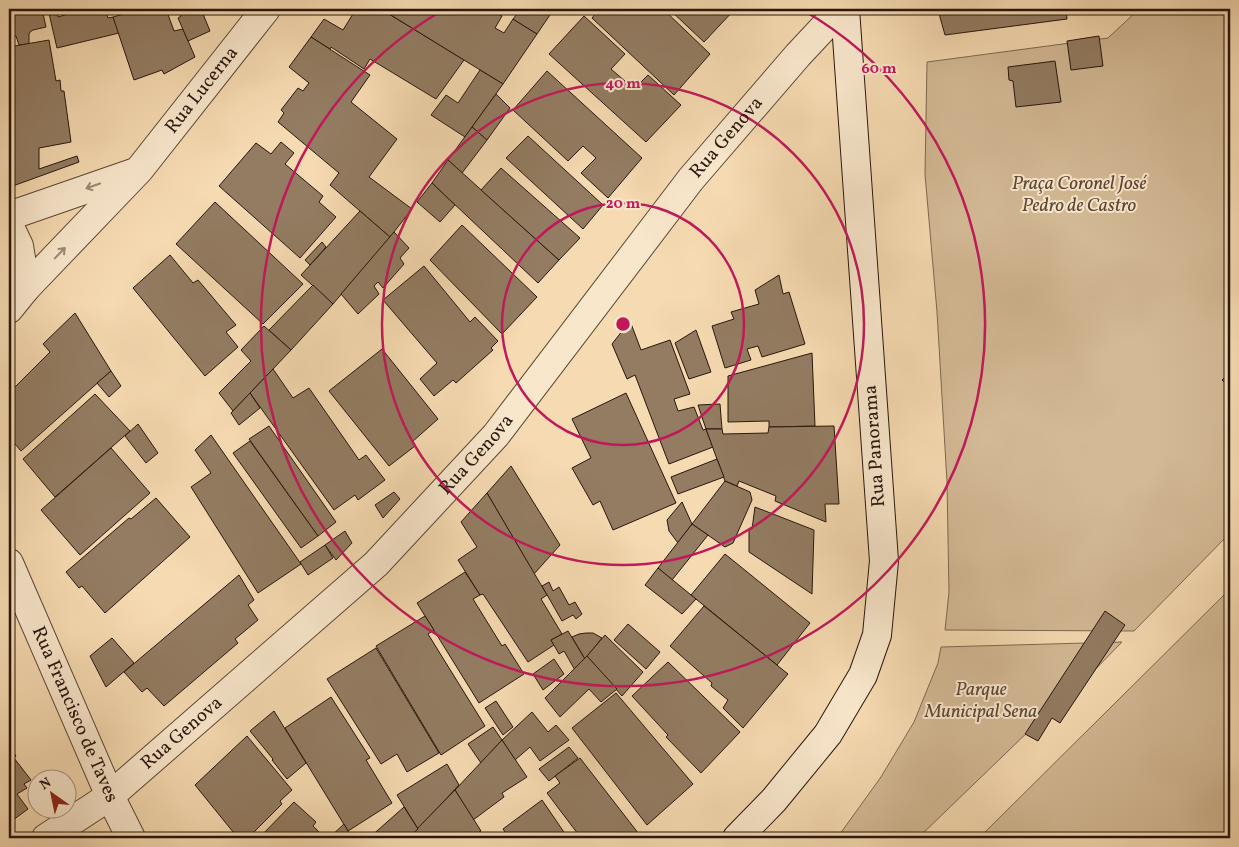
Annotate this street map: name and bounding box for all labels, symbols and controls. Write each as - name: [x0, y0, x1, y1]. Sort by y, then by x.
- street label: Rua Lucerna: [159, 41, 245, 139]
- text: 60 m: [862, 59, 897, 80]
- text: 40 m: [605, 74, 641, 95]
- street label: Rua Genova: [684, 91, 769, 184]
- park label: Praça Coronel José Pedro de Castro: [1012, 171, 1147, 219]
- one-way arrow: [86, 182, 102, 192]
- text: 20 m: [606, 194, 641, 215]
- one-way arrow: [54, 247, 66, 259]
- centre of rings: [614, 315, 632, 333]
- street label: Rua Panorama: [858, 384, 892, 508]
- street label: Rua Genova: [433, 409, 520, 501]
- street label: Rua Francisco de Taves: [25, 622, 124, 807]
- park label: Parque Municipal Sena: [924, 677, 1037, 725]
- street label: Rua Genova: [135, 690, 228, 776]
- north arrow: [28, 770, 78, 820]
- text: N: [36, 774, 55, 795]

